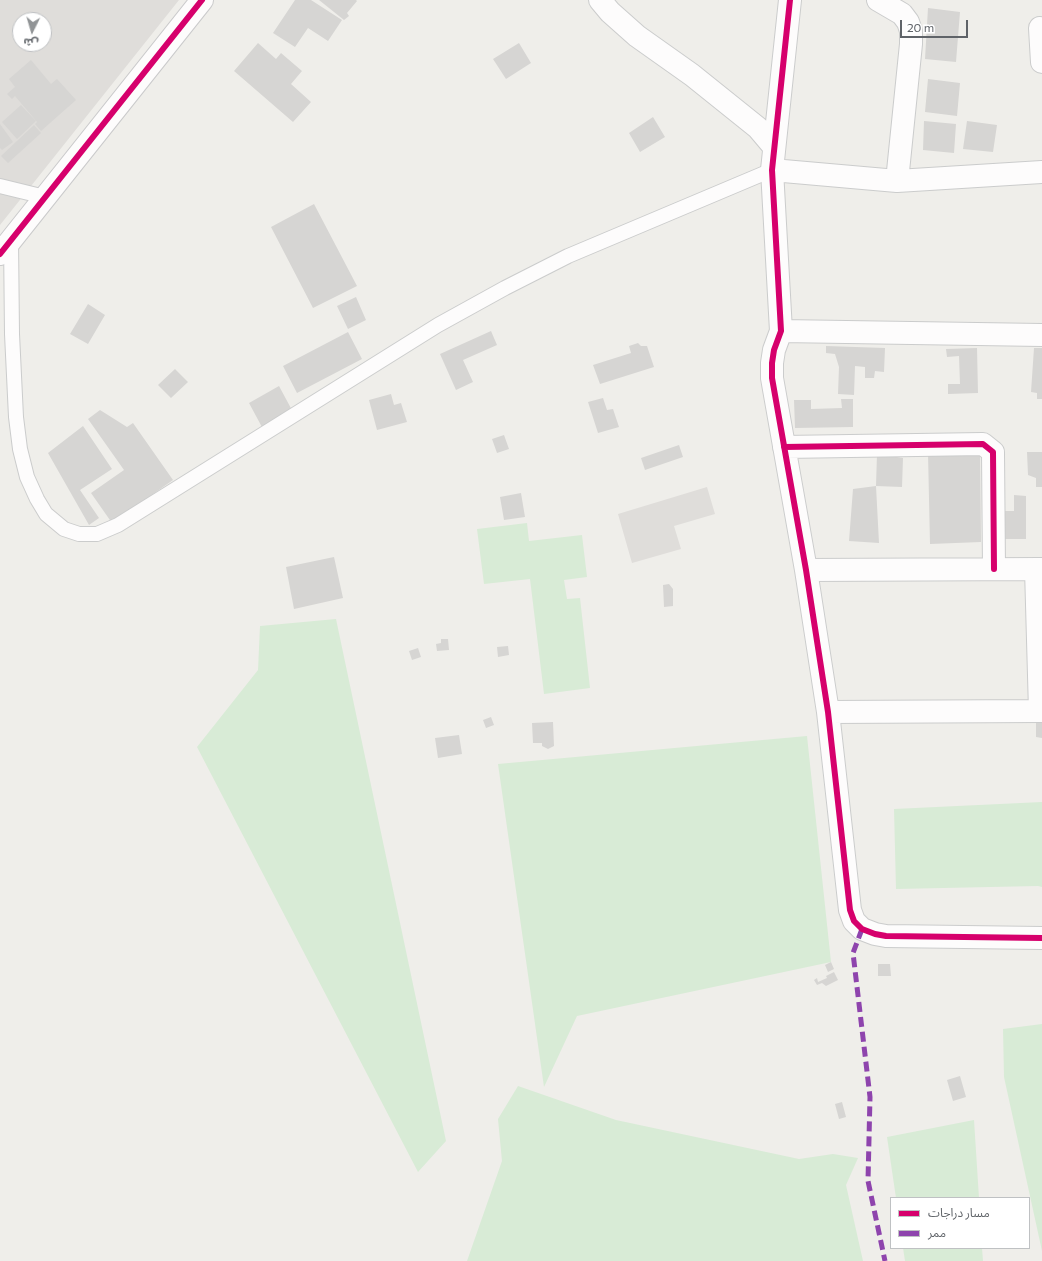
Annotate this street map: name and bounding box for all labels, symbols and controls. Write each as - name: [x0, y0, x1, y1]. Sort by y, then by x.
- north arrow: [12, 12, 52, 52]
- scale bar: [902, 12, 970, 38]
- text: 20 m: [907, 20, 934, 34]
- text: ش: [23, 36, 39, 51]
- legend: [890, 1197, 1030, 1249]
- text: مسار دراجات: [928, 1205, 990, 1219]
- text: ممر: [928, 1225, 946, 1239]

